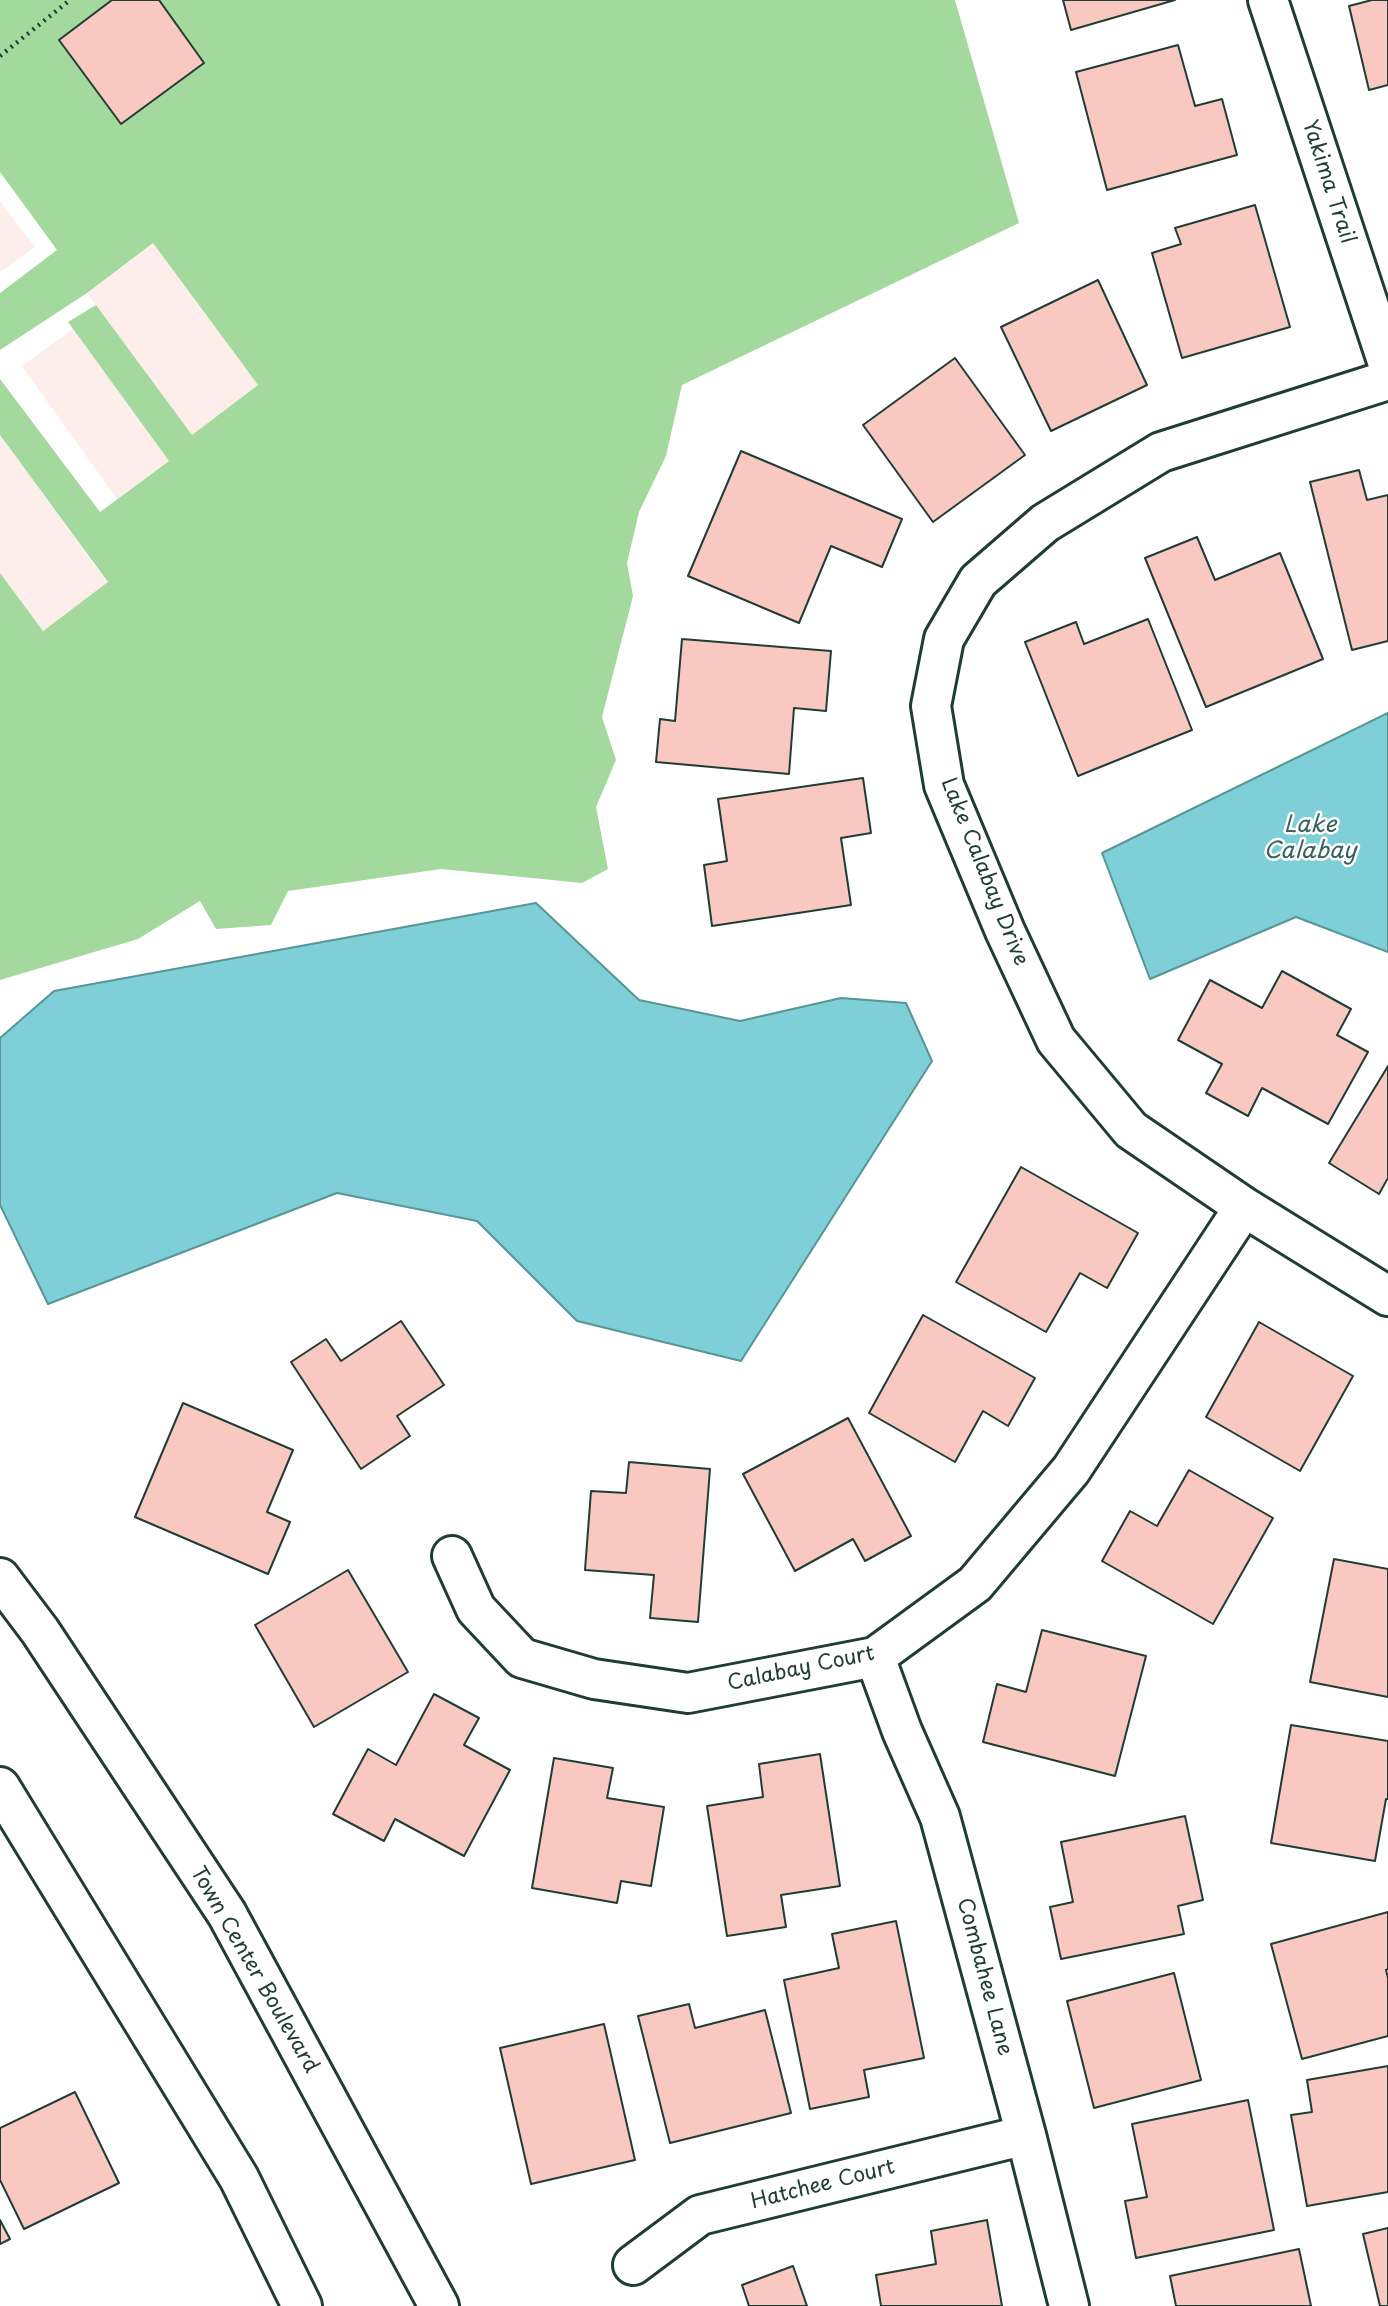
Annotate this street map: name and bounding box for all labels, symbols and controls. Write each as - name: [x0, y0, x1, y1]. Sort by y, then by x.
- street label: Yakima Trail: [1296, 117, 1360, 247]
- street label: Lake Calabay Drive: [935, 774, 1033, 970]
- water label: Lake Calabay: [1263, 812, 1357, 866]
- street label: Calabay Court: [725, 1641, 877, 1697]
- street label: Town Center Boulevard: [185, 1863, 323, 2077]
- street label: Combahee Lane: [951, 1895, 1017, 2059]
- street label: Hatchee Court: [748, 2155, 898, 2215]

